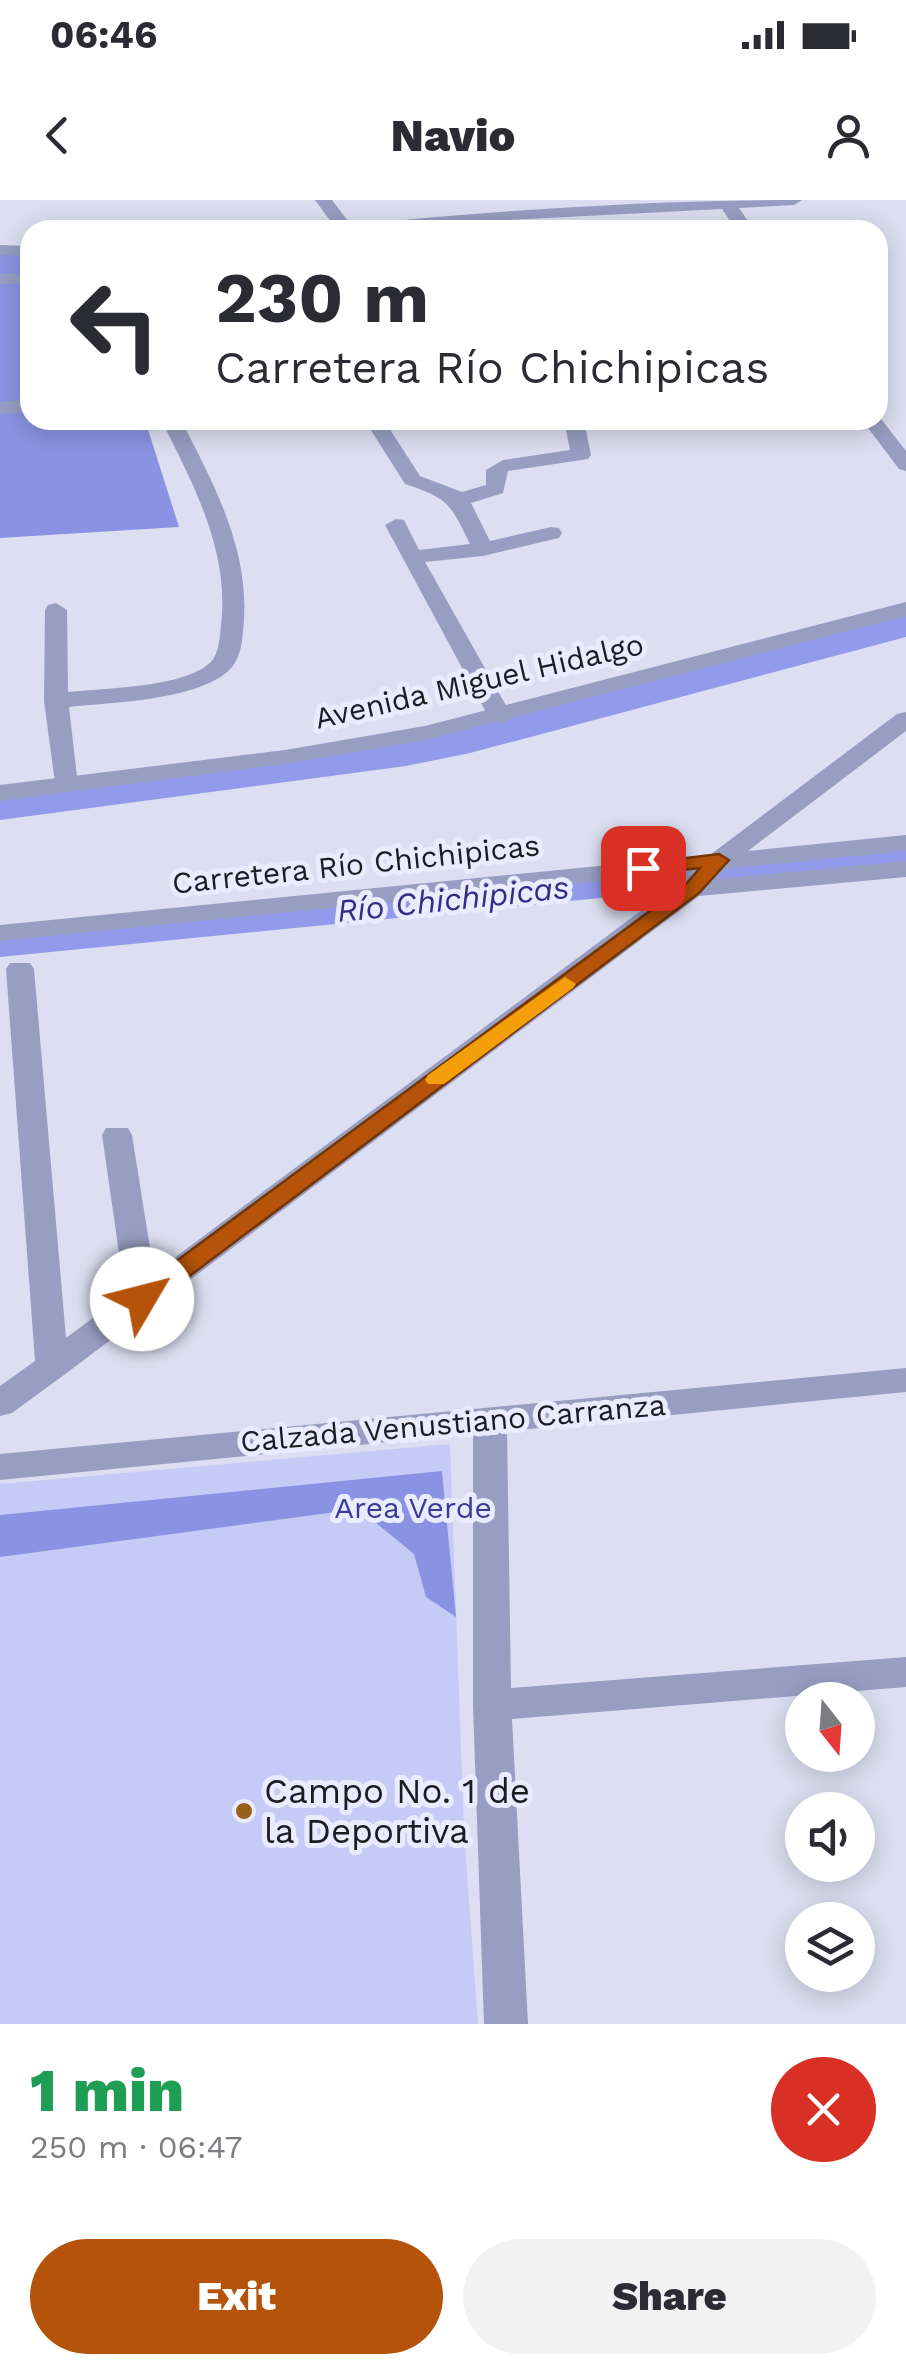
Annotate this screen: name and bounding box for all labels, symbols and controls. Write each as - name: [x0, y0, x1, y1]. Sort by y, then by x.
- text: 06:46: [50, 13, 157, 57]
- icon: back: [30, 108, 85, 163]
- icon: person: [821, 108, 876, 163]
- text: Navio: [391, 109, 515, 162]
- text: 230 m: [215, 257, 429, 339]
- icon: left: [50, 260, 180, 390]
- text: Carretera Río Chichipicas: [215, 341, 769, 394]
- street label: Avenida Miguel Hidalgo: [311, 626, 647, 736]
- pin: [601, 826, 686, 911]
- street label: Carretera Río Chichipicas: [170, 827, 542, 901]
- icon: arrive: [616, 841, 671, 896]
- water label: Río Chichipicas: [335, 868, 571, 930]
- position arrow: [90, 1247, 194, 1351]
- street label: Calzada Venustiano Carranza: [239, 1387, 667, 1459]
- park label: Area Verde: [334, 1490, 492, 1525]
- north arrow: [785, 1682, 875, 1772]
- map controls: [785, 1682, 875, 1992]
- place label: Campo No. 1 de la Deportiva: [264, 1770, 530, 1852]
- button: sound: [785, 1792, 875, 1882]
- marker: Campo No. 1 de la Deportiva: [233, 1800, 255, 1822]
- button: layers: [785, 1902, 875, 1992]
- text: 1 min: [30, 2055, 184, 2126]
- button: close: [771, 2057, 876, 2162]
- text: 250 m · 06:47: [30, 2128, 242, 2166]
- button: Exit: [30, 2239, 443, 2354]
- button: Share: [463, 2239, 876, 2354]

